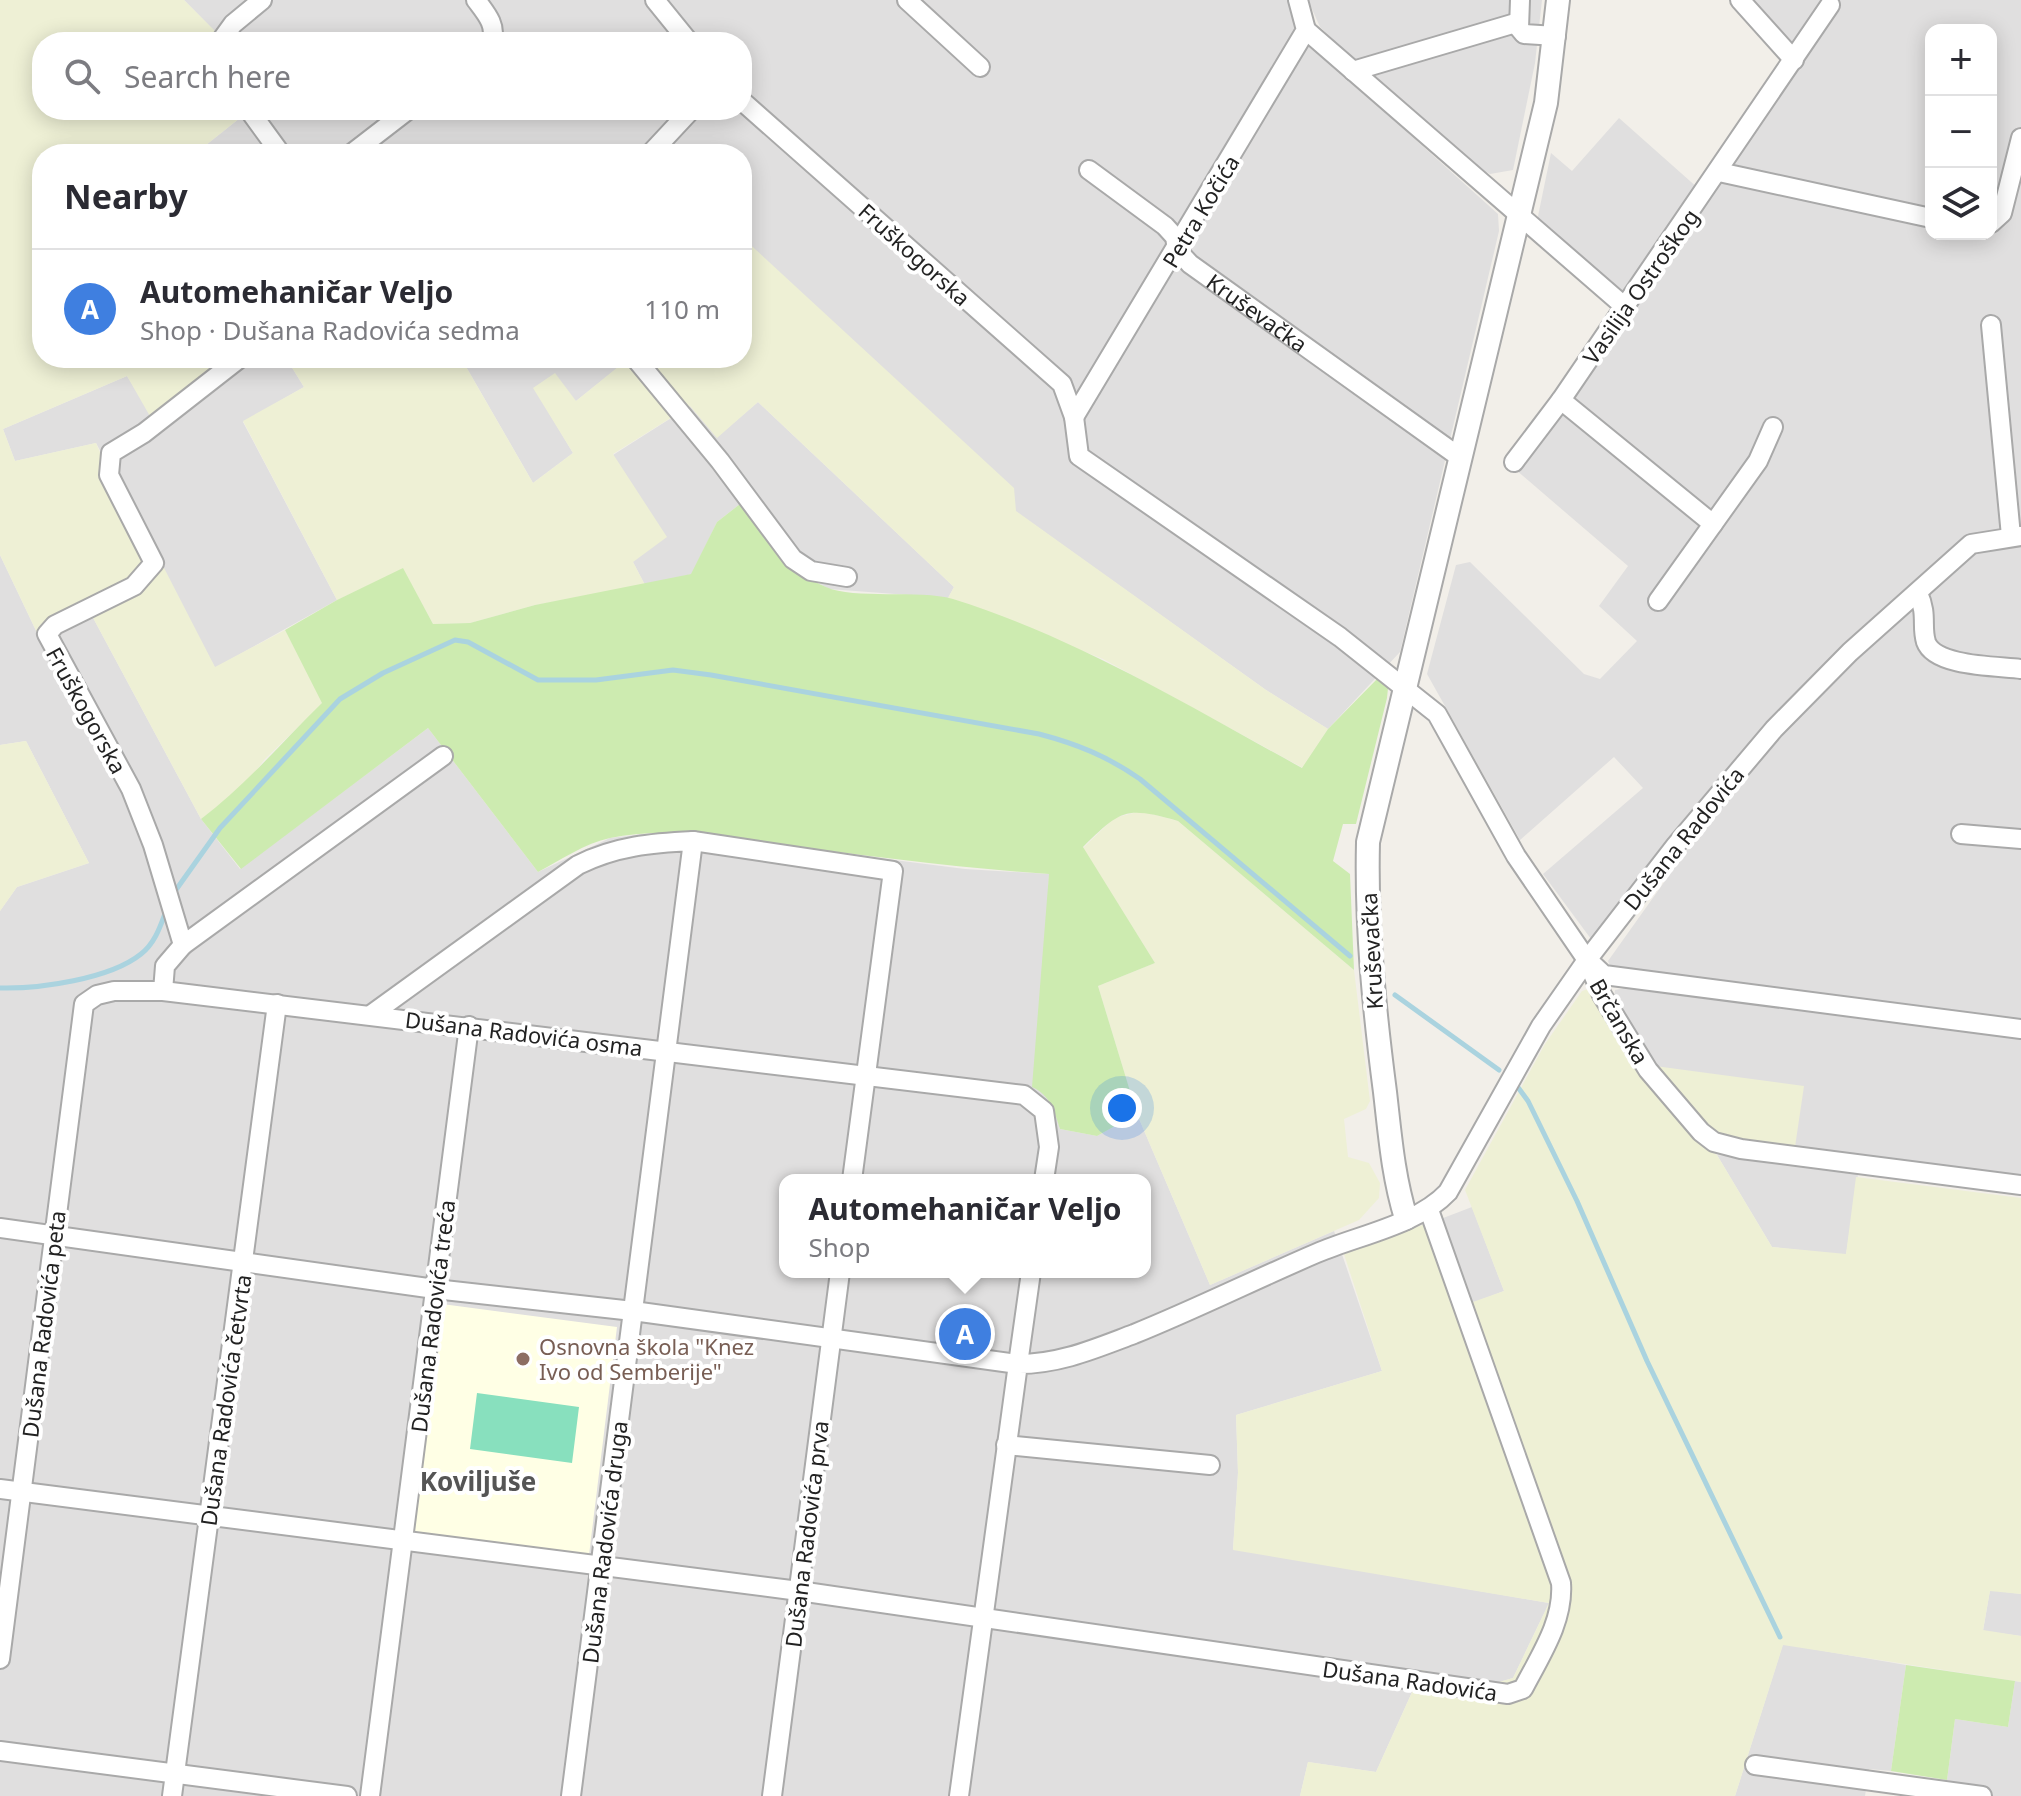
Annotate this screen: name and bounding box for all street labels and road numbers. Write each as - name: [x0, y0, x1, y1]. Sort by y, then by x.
- street label: Petra Kočića: [1155, 149, 1245, 273]
- street label: Fruškogorska: [853, 196, 977, 312]
- street label: Vasilija Ostroškog: [1575, 202, 1705, 370]
- street label: Kruševačka: [1201, 266, 1314, 359]
- street label: Fruškogorska: [40, 641, 134, 779]
- street label: Dušana Radovića: [1616, 760, 1750, 916]
- street label: Kruševačka: [1353, 892, 1389, 1010]
- street label: Brčanska: [1583, 973, 1657, 1069]
- street label: Dušana Radovića osma: [404, 1004, 644, 1062]
- street label: Dušana Radovića treća: [403, 1198, 461, 1434]
- street label: Dušana Radovića peta: [14, 1209, 72, 1439]
- street label: Dušana Radovića četvrta: [193, 1272, 257, 1528]
- street label: Dušana Radovića druga: [574, 1419, 634, 1665]
- street label: Dušana Radovića prva: [777, 1419, 835, 1649]
- street label: Dušana Radovića: [1321, 1653, 1499, 1707]

